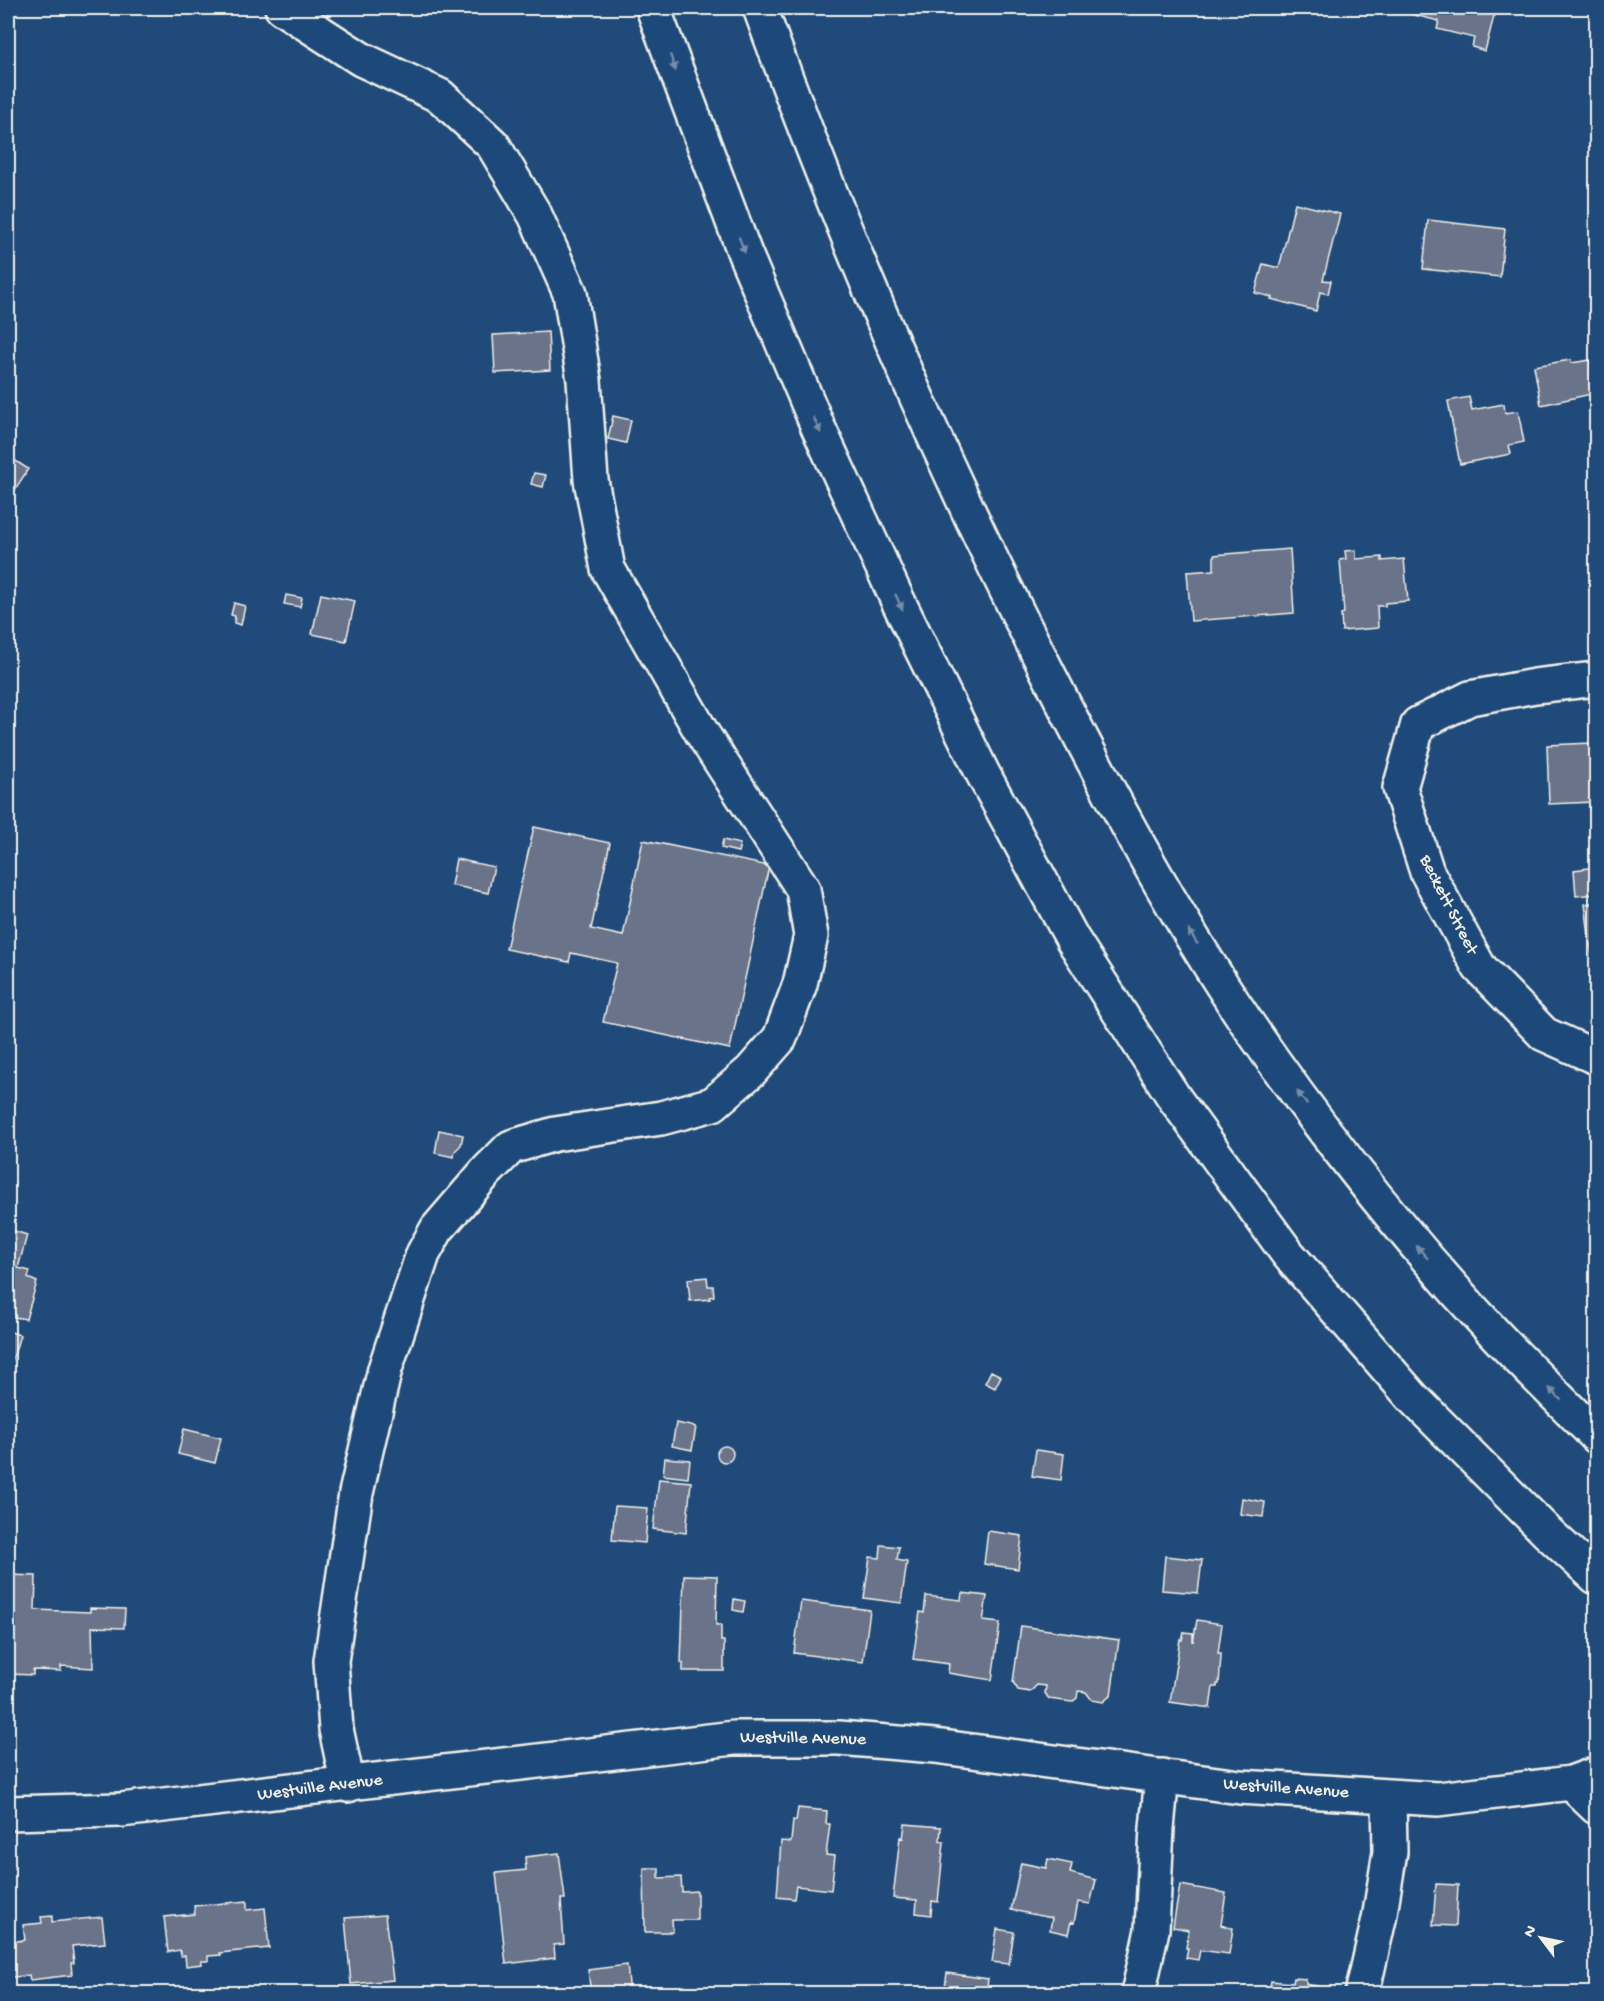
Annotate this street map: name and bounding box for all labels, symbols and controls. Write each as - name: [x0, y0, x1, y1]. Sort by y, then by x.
- one-way arrow: [668, 54, 678, 72]
- one-way arrow: [737, 236, 747, 254]
- one-way arrow: [813, 416, 822, 433]
- one-way arrow: [894, 594, 903, 611]
- street label: Beckett Street: [1413, 851, 1483, 960]
- one-way arrow: [1188, 929, 1199, 945]
- one-way arrow: [1296, 1091, 1308, 1107]
- one-way arrow: [1416, 1245, 1429, 1260]
- one-way arrow: [1549, 1388, 1563, 1402]
- street label: Westville Avenue: [740, 1727, 867, 1751]
- street label: Westville Avenue: [256, 1770, 385, 1806]
- street label: Westville Avenue: [1222, 1774, 1350, 1804]
- north arrow: [1511, 1908, 1571, 1968]
- text: N: [1520, 1922, 1542, 1941]

